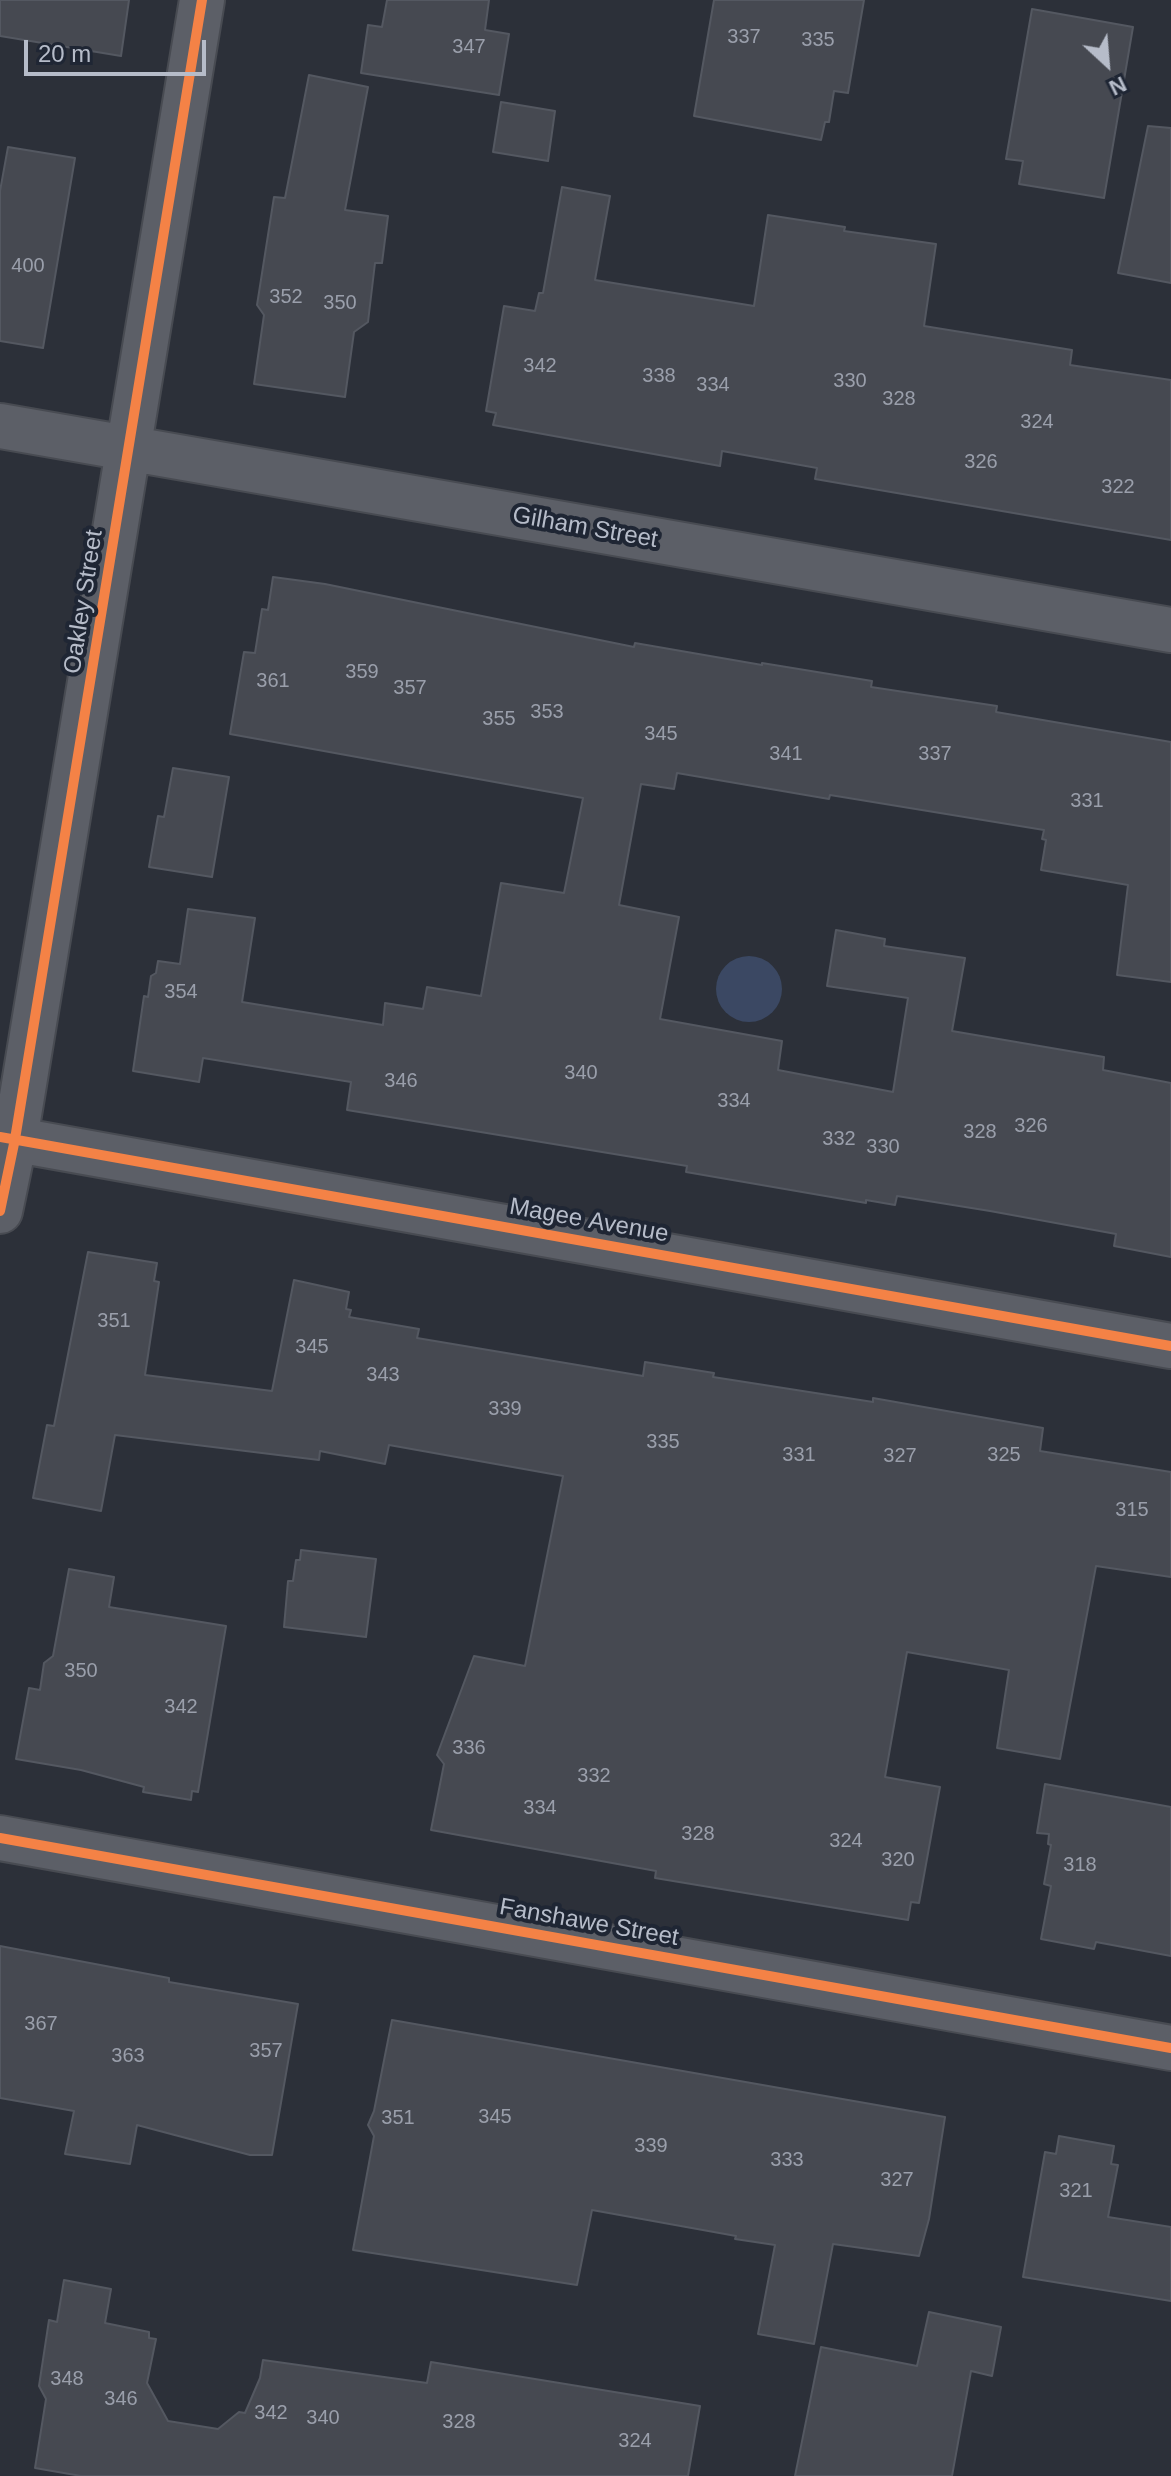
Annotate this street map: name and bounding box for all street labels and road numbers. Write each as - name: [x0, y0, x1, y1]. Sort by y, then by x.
- street label: Gilham Street: [510, 501, 660, 555]
- street label: Oakley Street: [58, 528, 110, 676]
- street label: Magee Avenue: [507, 1193, 671, 1249]
- street label: Fanshawe Street: [497, 1893, 681, 1953]

